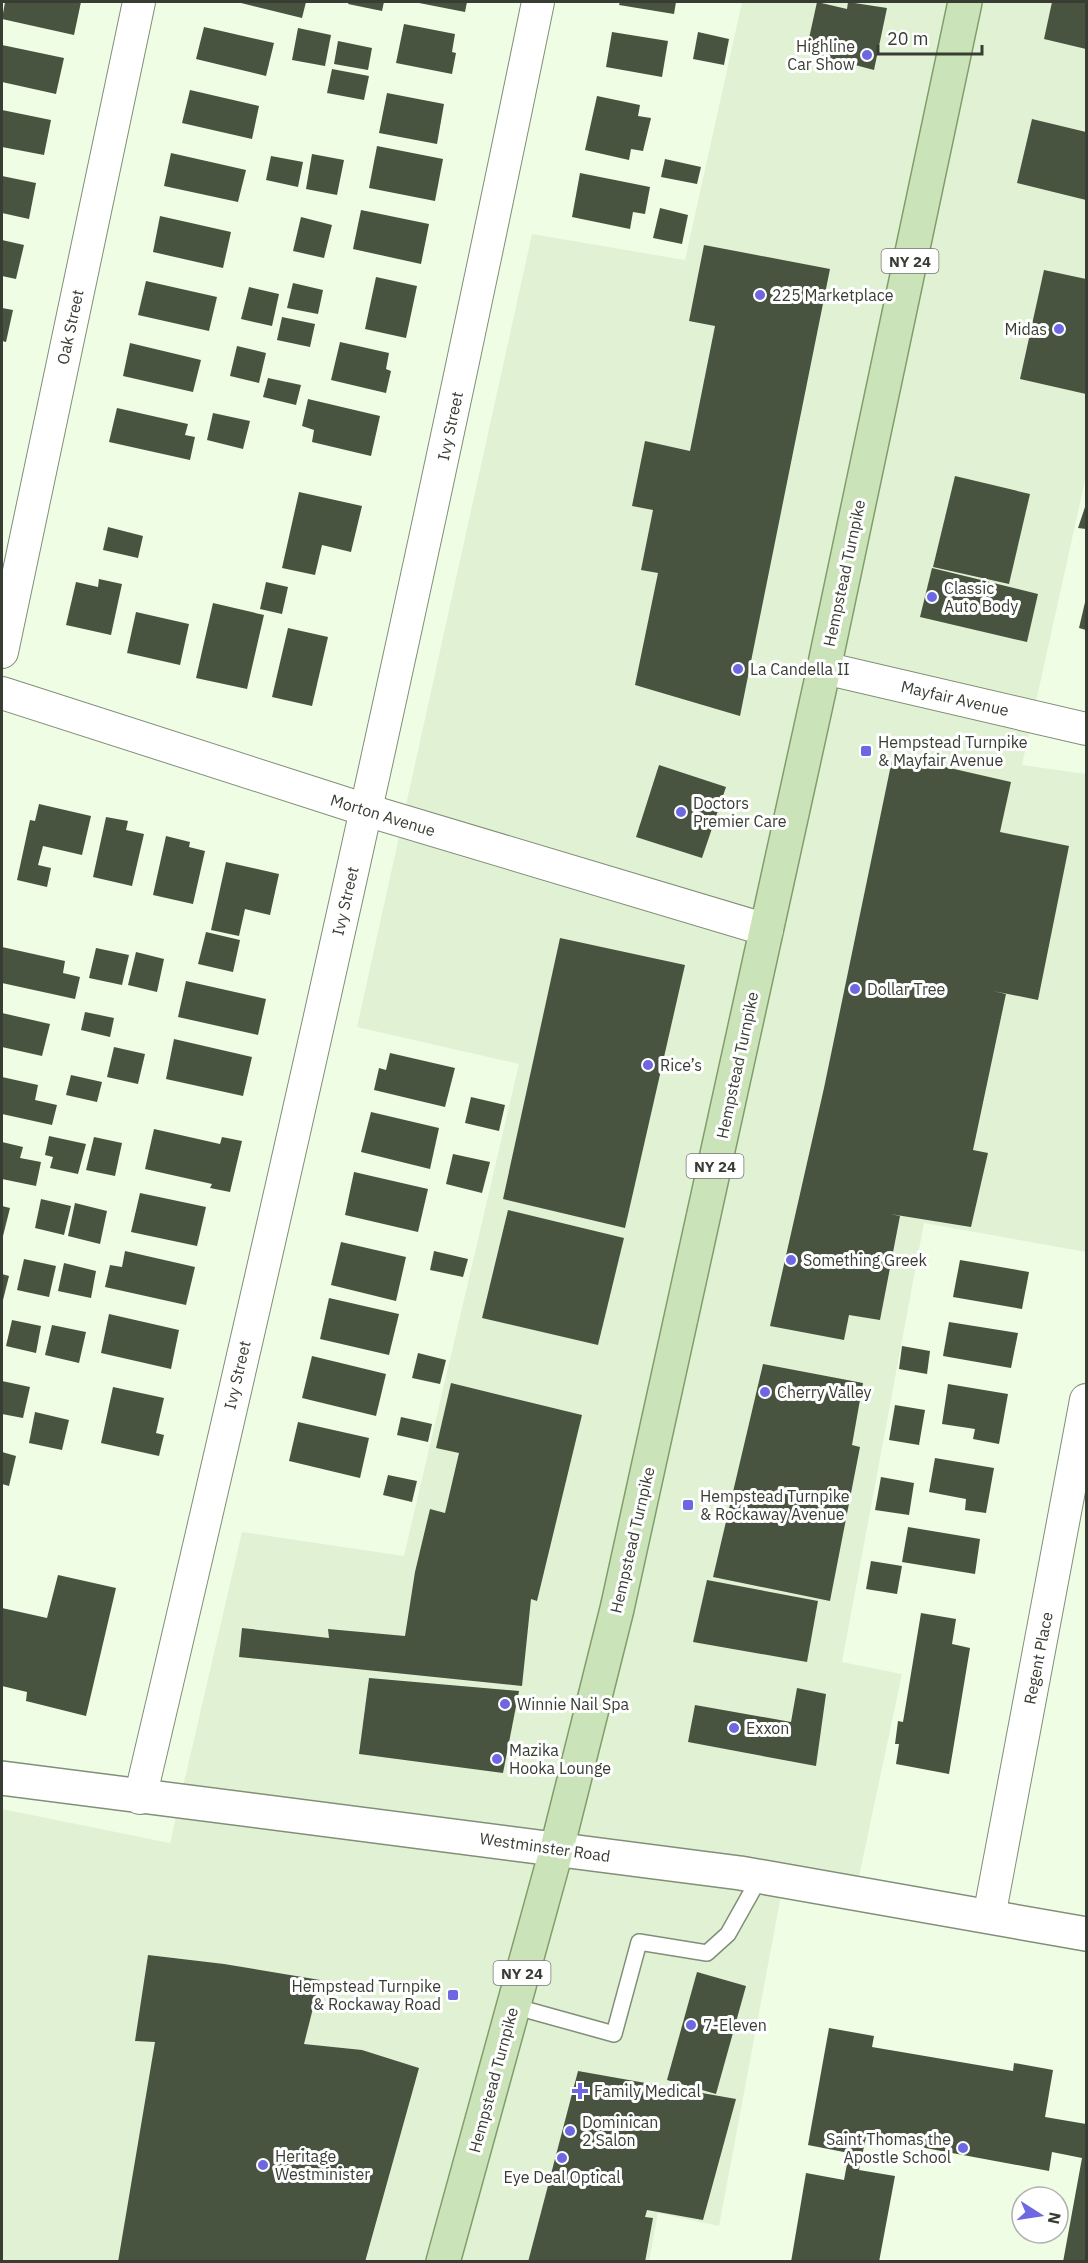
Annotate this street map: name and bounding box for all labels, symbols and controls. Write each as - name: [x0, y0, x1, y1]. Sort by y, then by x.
- scale bar: [878, 18, 982, 56]
- text: 20 m: [887, 27, 929, 50]
- place label: Highline Car Show: [787, 36, 855, 74]
- marker: Highline Car Show: [860, 48, 874, 62]
- road number: NY 24: [882, 249, 938, 273]
- place label: 225 Marketplace: [772, 285, 894, 305]
- street label: Oak Street: [52, 288, 88, 366]
- marker: 225 Marketplace: [753, 288, 767, 302]
- place label: Midas: [1004, 319, 1047, 339]
- marker: Midas: [1052, 322, 1066, 336]
- street label: Ivy Street: [433, 390, 467, 462]
- street label: Hempstead Turnpike: [819, 498, 869, 648]
- place label: Classic Auto Body: [944, 578, 1018, 616]
- marker: Classic Auto Body: [925, 590, 939, 604]
- place label: La Candella II: [750, 659, 850, 679]
- marker: La Candella II: [731, 662, 745, 676]
- street label: Mayfair Avenue: [899, 676, 1011, 720]
- place label: Hempstead Turnpike & Mayfair Avenue: [878, 732, 1028, 770]
- marker: Hempstead Turnpike & Mayfair Avenue: [859, 744, 873, 758]
- street label: Morton Avenue: [328, 790, 438, 841]
- place label: Doctors Premier Care: [693, 793, 787, 831]
- marker: Doctors Premier Care: [674, 805, 688, 819]
- street label: Ivy Street: [327, 865, 363, 937]
- place label: Dollar Tree: [867, 979, 946, 999]
- marker: Dollar Tree: [848, 982, 862, 996]
- street label: Hempstead Turnpike: [712, 990, 762, 1140]
- place label: Rice’s: [660, 1055, 702, 1075]
- marker: Rice’s: [641, 1058, 655, 1072]
- road number: NY 24: [686, 1154, 744, 1178]
- place label: Something Greek: [803, 1250, 928, 1270]
- marker: Something Greek: [784, 1253, 798, 1267]
- street label: Ivy Street: [219, 1339, 255, 1411]
- place label: Cherry Valley: [777, 1382, 872, 1402]
- marker: Cherry Valley: [758, 1385, 772, 1399]
- street label: Hempstead Turnpike: [605, 1465, 659, 1615]
- place label: Hempstead Turnpike & Rockaway Avenue: [700, 1486, 850, 1524]
- marker: Hempstead Turnpike & Rockaway Avenue: [681, 1498, 695, 1512]
- street label: Regent Place: [1019, 1610, 1057, 1706]
- place label: Winnie Nail Spa: [517, 1694, 630, 1714]
- marker: Winnie Nail Spa: [498, 1697, 512, 1711]
- place label: Exxon: [746, 1718, 789, 1738]
- marker: Exxon: [727, 1721, 741, 1735]
- place label: Mazika Hooka Lounge: [509, 1740, 611, 1778]
- marker: Mazika Hooka Lounge: [490, 1752, 504, 1766]
- street label: Westminster Road: [478, 1828, 612, 1866]
- road number: NY 24: [494, 1961, 550, 1985]
- place label: Hempstead Turnpike & Rockaway Road: [291, 1976, 441, 2014]
- marker: Hempstead Turnpike & Rockaway Road: [446, 1988, 460, 2002]
- street label: Hempstead Turnpike: [464, 2005, 522, 2155]
- place label: 7-Eleven: [703, 2015, 767, 2035]
- marker: 7-Eleven: [684, 2018, 698, 2032]
- place label: Family Medical: [594, 2081, 701, 2101]
- marker: Family Medical: [571, 2082, 589, 2100]
- place label: Dominican 2 Salon: [582, 2112, 658, 2150]
- marker: Dominican 2 Salon: [563, 2124, 577, 2138]
- place label: Saint Thomas the Apostle School: [826, 2129, 951, 2167]
- marker: Saint Thomas the Apostle School: [956, 2141, 970, 2155]
- place label: Heritage Westminister: [275, 2146, 370, 2184]
- marker: Eye Deal Optical: [555, 2151, 569, 2165]
- marker: Heritage Westminister: [256, 2158, 270, 2172]
- place label: Eye Deal Optical: [503, 2167, 621, 2187]
- north arrow: [1010, 2185, 1070, 2245]
- text: N: [1044, 2210, 1066, 2226]

